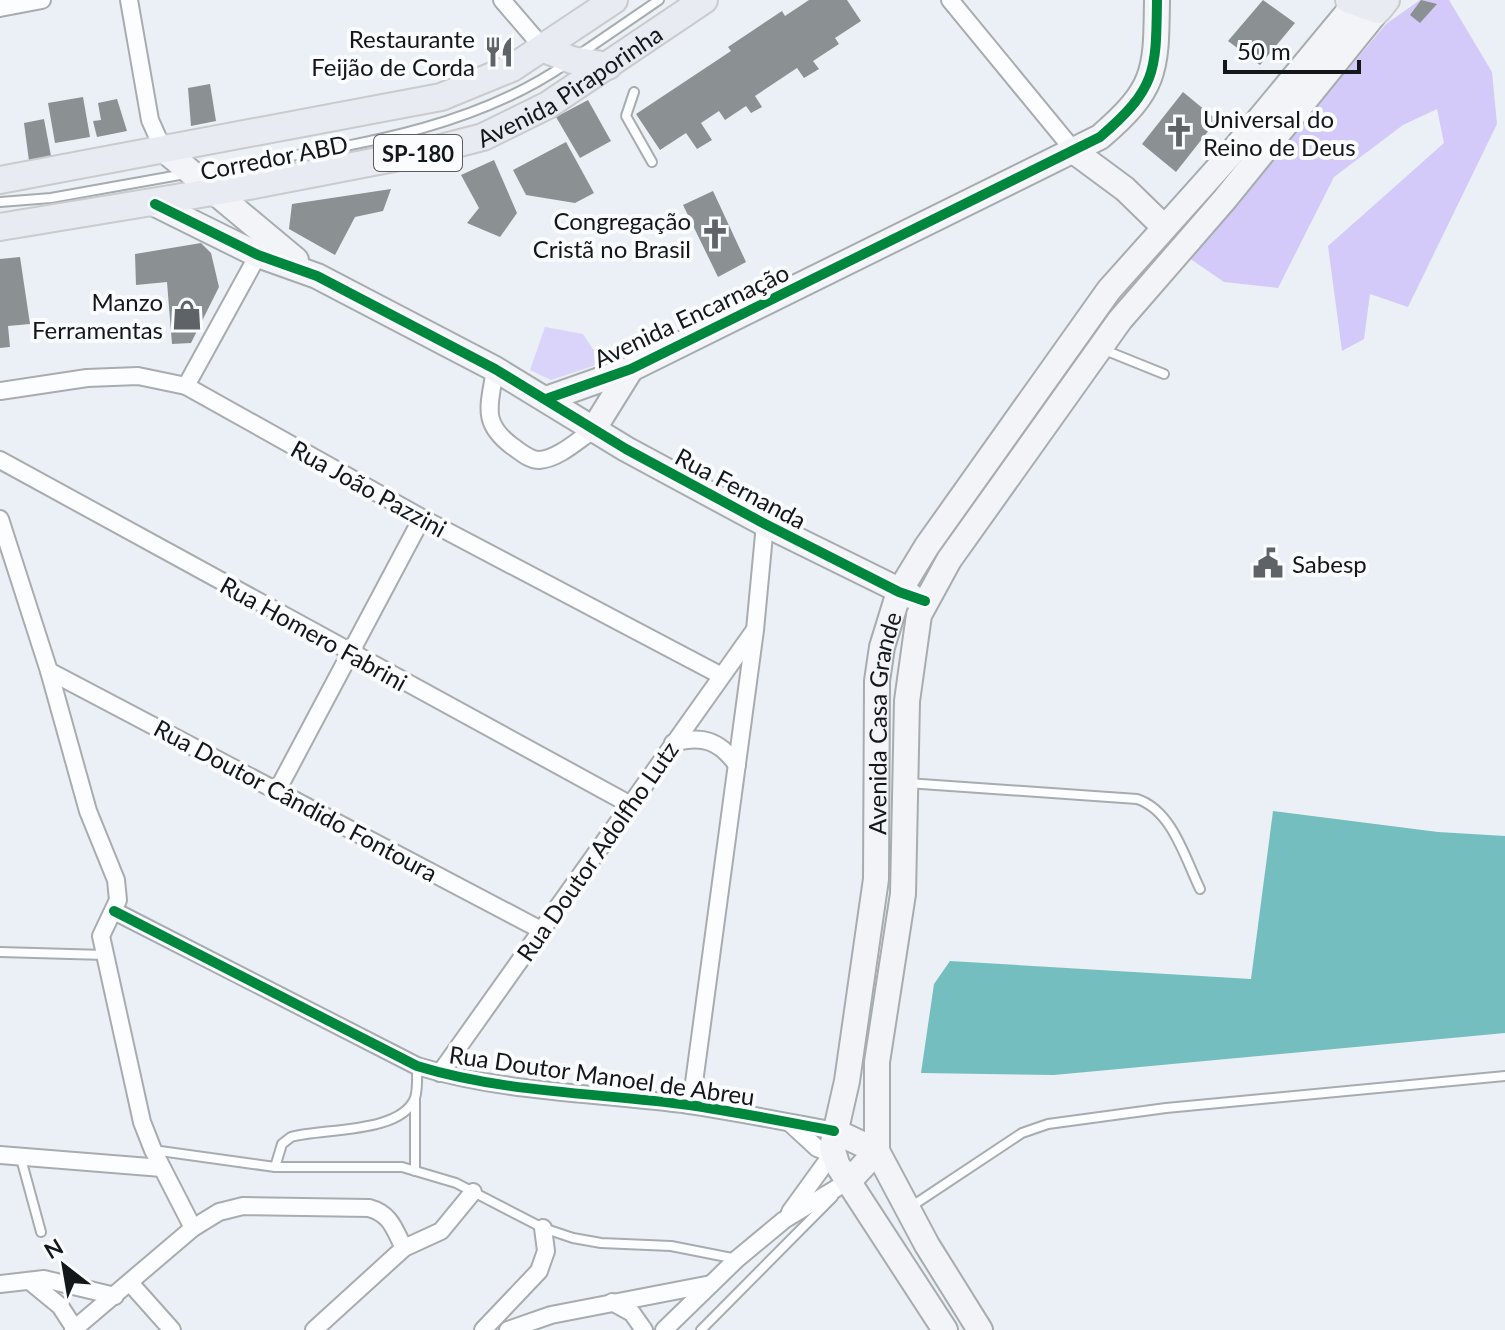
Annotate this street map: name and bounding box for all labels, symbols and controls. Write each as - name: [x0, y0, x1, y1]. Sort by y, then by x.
- street label: Avenida Piraporinha: [472, 18, 667, 152]
- place label: Restaurante Feijão de Corda: [311, 24, 475, 81]
- scale bar: [1225, 24, 1359, 74]
- restaurant icon: Restaurante Feijão de Corda: [482, 35, 516, 69]
- text: 50 m: [1237, 36, 1291, 65]
- place label: Universal do Reino de Deus: [1203, 104, 1356, 161]
- church icon: Universal do Reino de Deus: [1162, 115, 1196, 149]
- street label: Corredor ABD: [198, 128, 350, 186]
- road number: SP-180: [374, 135, 462, 171]
- place label: Congregação Cristã no Brasil: [533, 206, 691, 263]
- church icon: Congregação Cristã no Brasil: [698, 217, 732, 251]
- street label: Avenida Encarnação: [589, 257, 793, 373]
- place label: Manzo Ferramentas: [32, 287, 163, 344]
- shop icon: Manzo Ferramentas: [170, 298, 204, 332]
- street label: Rua João Pazzini: [286, 433, 452, 543]
- street label: Rua Fernanda: [671, 441, 811, 535]
- public building icon: Sabesp: [1251, 546, 1285, 580]
- place label: Sabesp: [1292, 549, 1367, 578]
- street label: Rua Homero Fabrini: [216, 570, 412, 696]
- street label: Avenida Casa Grande: [862, 608, 907, 835]
- street label: Rua Doutor Cândido Fontoura: [149, 713, 443, 887]
- street label: Rua Doutor Adolfho Lutz: [510, 735, 684, 966]
- street label: Rua Doutor Manoel de Abreu: [447, 1039, 757, 1111]
- north arrow: [24, 1226, 104, 1306]
- text: N: [39, 1232, 68, 1264]

